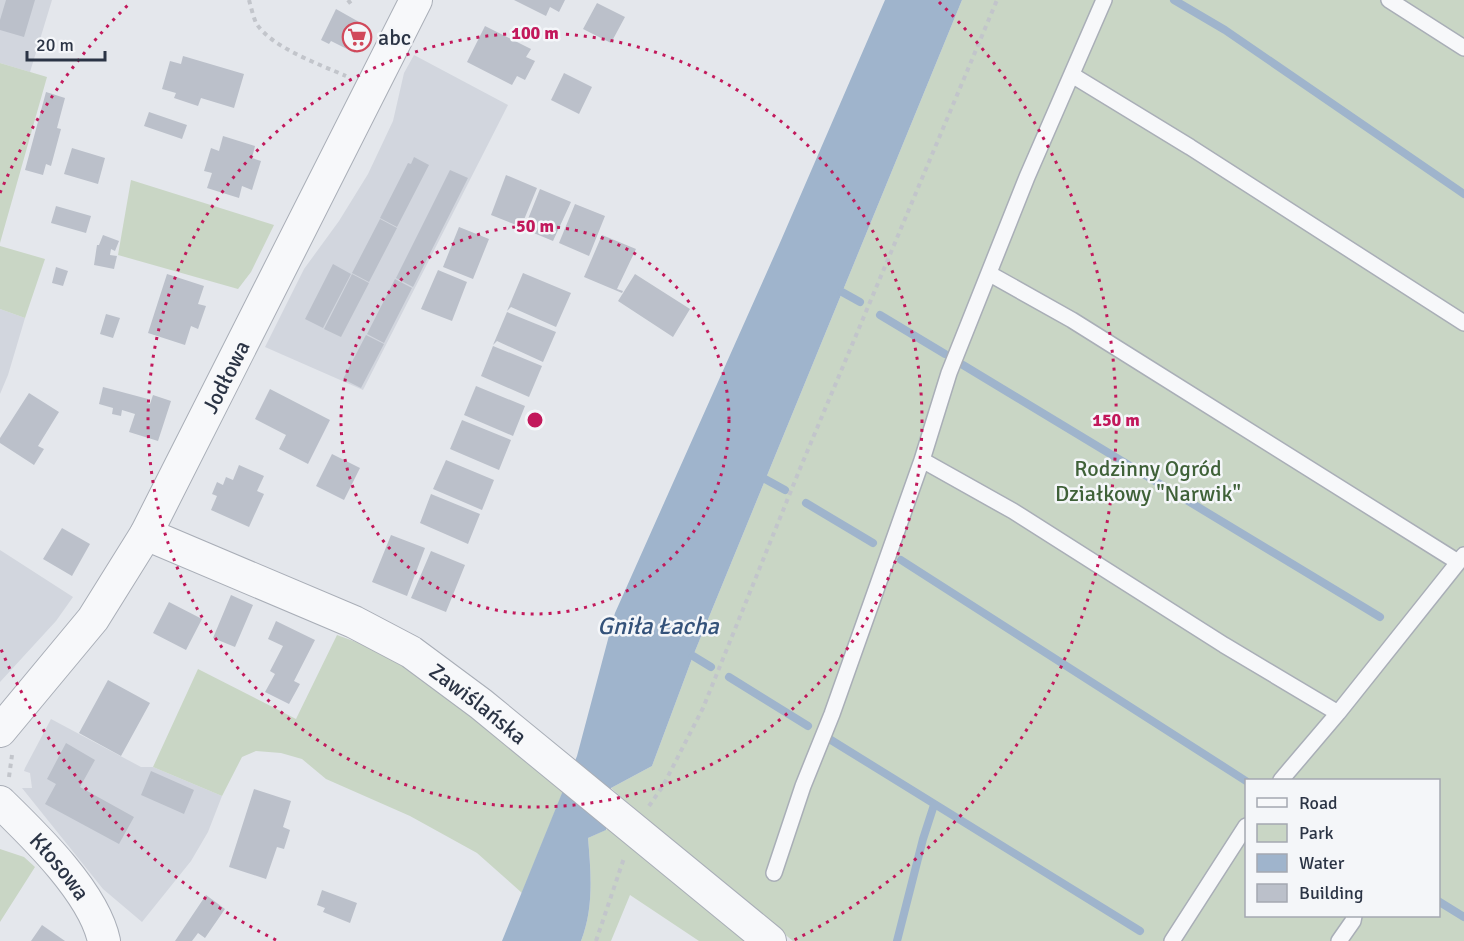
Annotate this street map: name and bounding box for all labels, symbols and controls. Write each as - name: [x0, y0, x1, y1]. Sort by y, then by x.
- supermarket icon: abc: [341, 21, 373, 53]
- text: 100 m: [511, 22, 559, 44]
- scale bar: [27, 24, 105, 62]
- place label: abc: [378, 24, 411, 51]
- text: 20 m: [36, 34, 74, 56]
- text: 50 m: [516, 215, 554, 237]
- street label: Jodłowa: [196, 336, 256, 418]
- text: 150 m: [1092, 409, 1140, 431]
- centre of rings: [525, 410, 545, 430]
- park label: Rodzinny Ogród Działkowy "Narwik": [1055, 455, 1241, 507]
- water label: Gniła Łacha: [597, 611, 720, 641]
- street label: Zawiślańska: [424, 657, 532, 750]
- legend: [1245, 779, 1440, 917]
- text: Road: [1299, 792, 1338, 814]
- text: Park: [1299, 822, 1334, 844]
- street label: Kłosowa: [24, 827, 95, 905]
- text: Water: [1299, 852, 1345, 874]
- text: Building: [1299, 882, 1363, 904]

